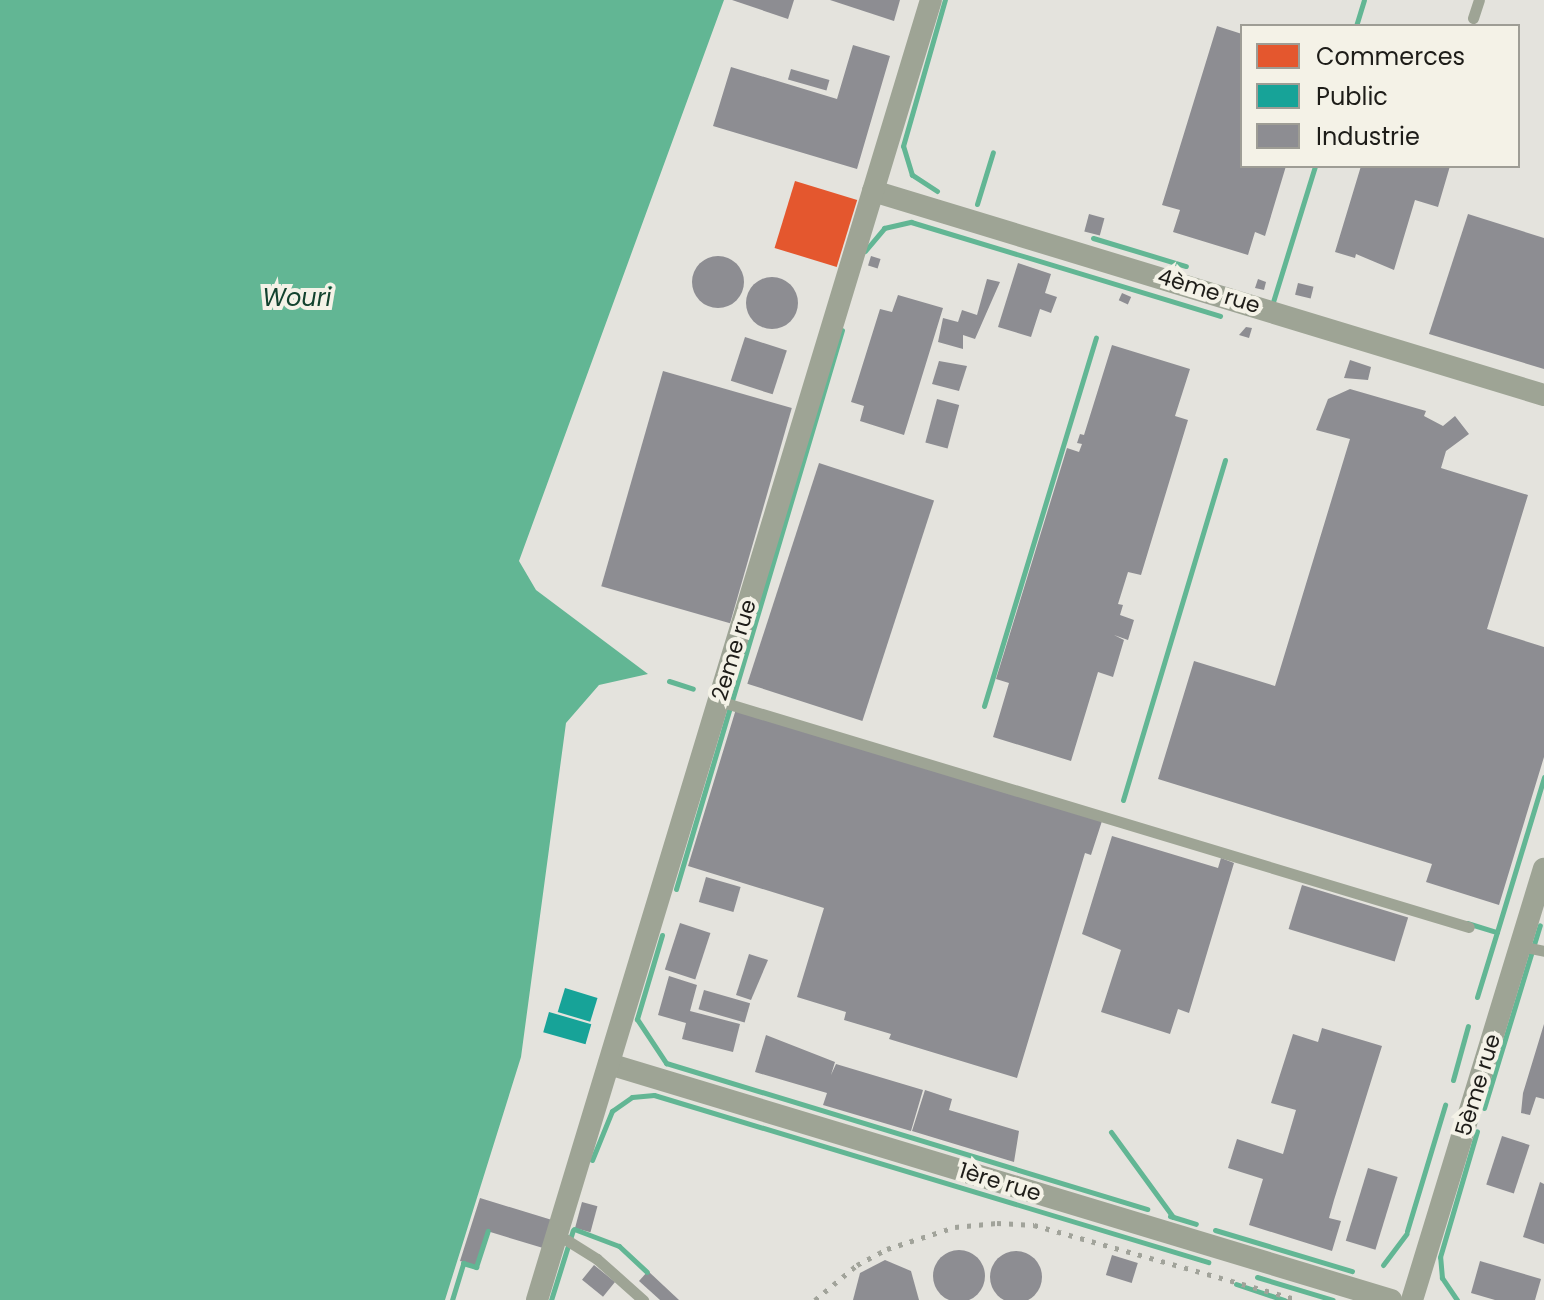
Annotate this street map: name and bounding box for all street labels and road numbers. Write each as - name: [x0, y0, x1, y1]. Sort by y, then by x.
- street label: 4ème rue: [1155, 263, 1263, 319]
- street label: 2eme rue: [706, 596, 762, 704]
- street label: 5ème rue: [1450, 1031, 1506, 1139]
- street label: 1ère rue: [956, 1157, 1044, 1207]

